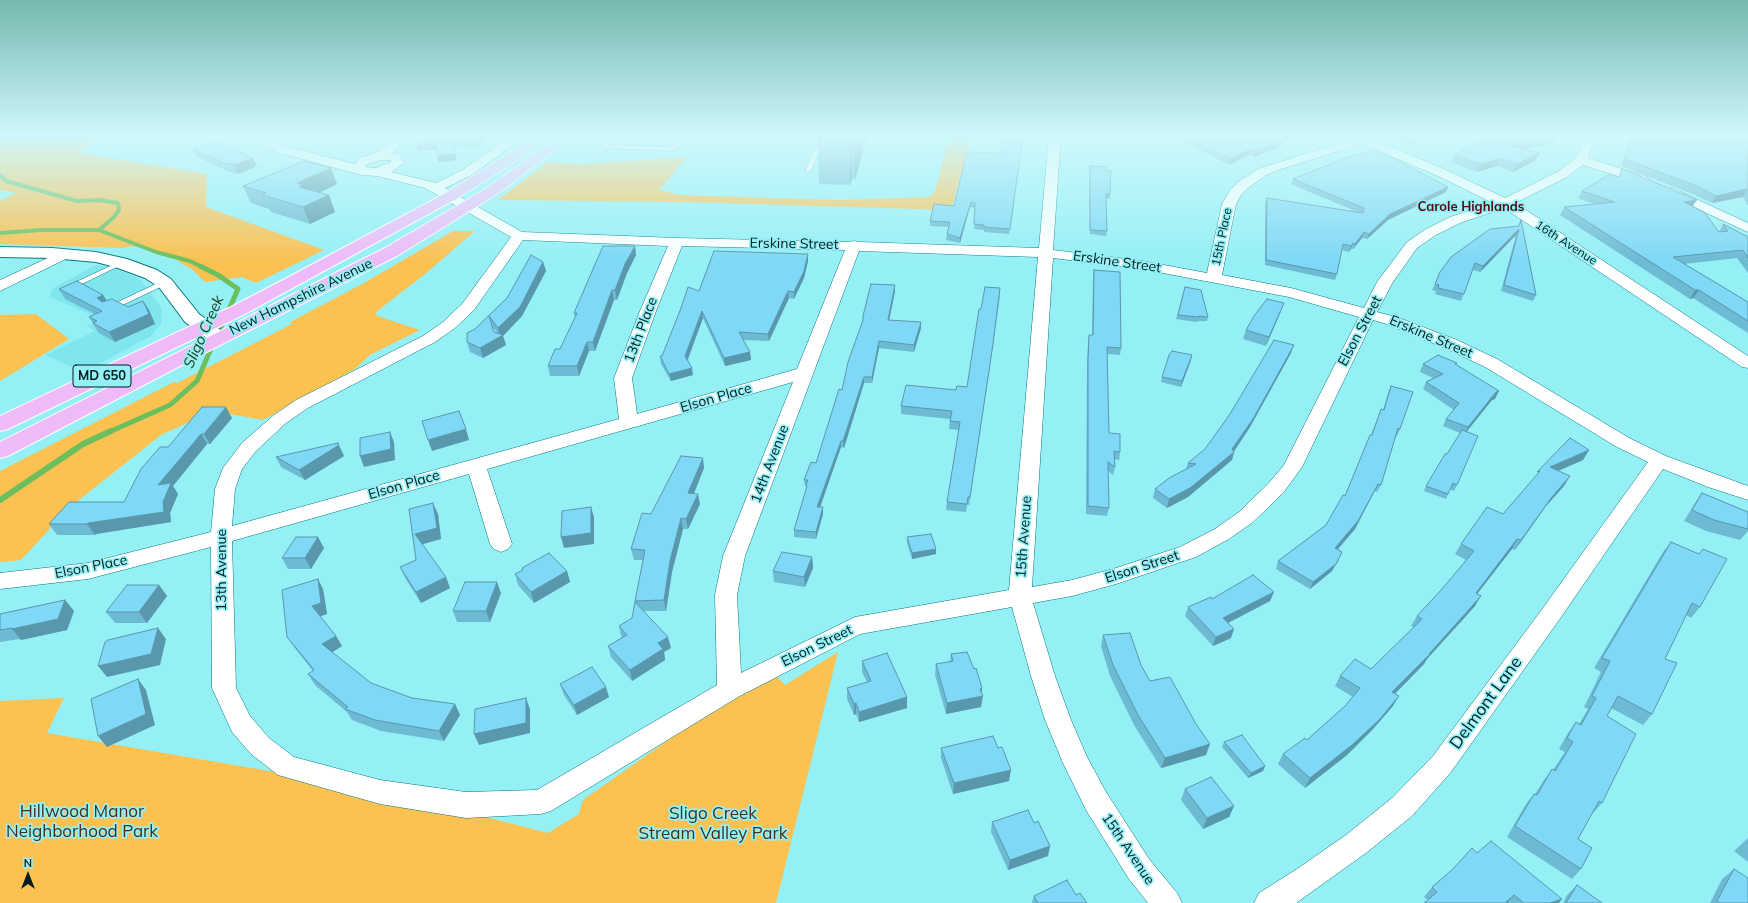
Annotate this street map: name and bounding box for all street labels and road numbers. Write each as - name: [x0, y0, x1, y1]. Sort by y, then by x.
- street label: 15th Place: [1209, 207, 1235, 267]
- street label: 16th Avenue: [1532, 218, 1600, 268]
- street label: Erskine Street: [749, 235, 839, 253]
- street label: Erskine Street: [1072, 247, 1162, 277]
- street label: New Hampshire Avenue: [227, 255, 375, 339]
- street label: Elson Street: [1334, 293, 1386, 369]
- street label: 13th Place: [621, 295, 661, 365]
- street label: Erskine Street: [1387, 312, 1475, 362]
- road number: MD 650: [73, 365, 131, 387]
- street label: Elson Place: [678, 380, 754, 416]
- street label: 14th Avenue: [747, 423, 793, 505]
- street label: Elson Place: [366, 467, 442, 503]
- street label: 15th Avenue: [1013, 495, 1035, 579]
- street label: 13th Avenue: [214, 529, 230, 611]
- street label: Elson Street: [1103, 547, 1181, 587]
- street label: Elson Place: [53, 552, 129, 582]
- street label: Elson Street: [779, 622, 855, 670]
- street label: Delmont Lane: [1446, 653, 1526, 753]
- street label: 15th Avenue: [1098, 810, 1158, 888]

